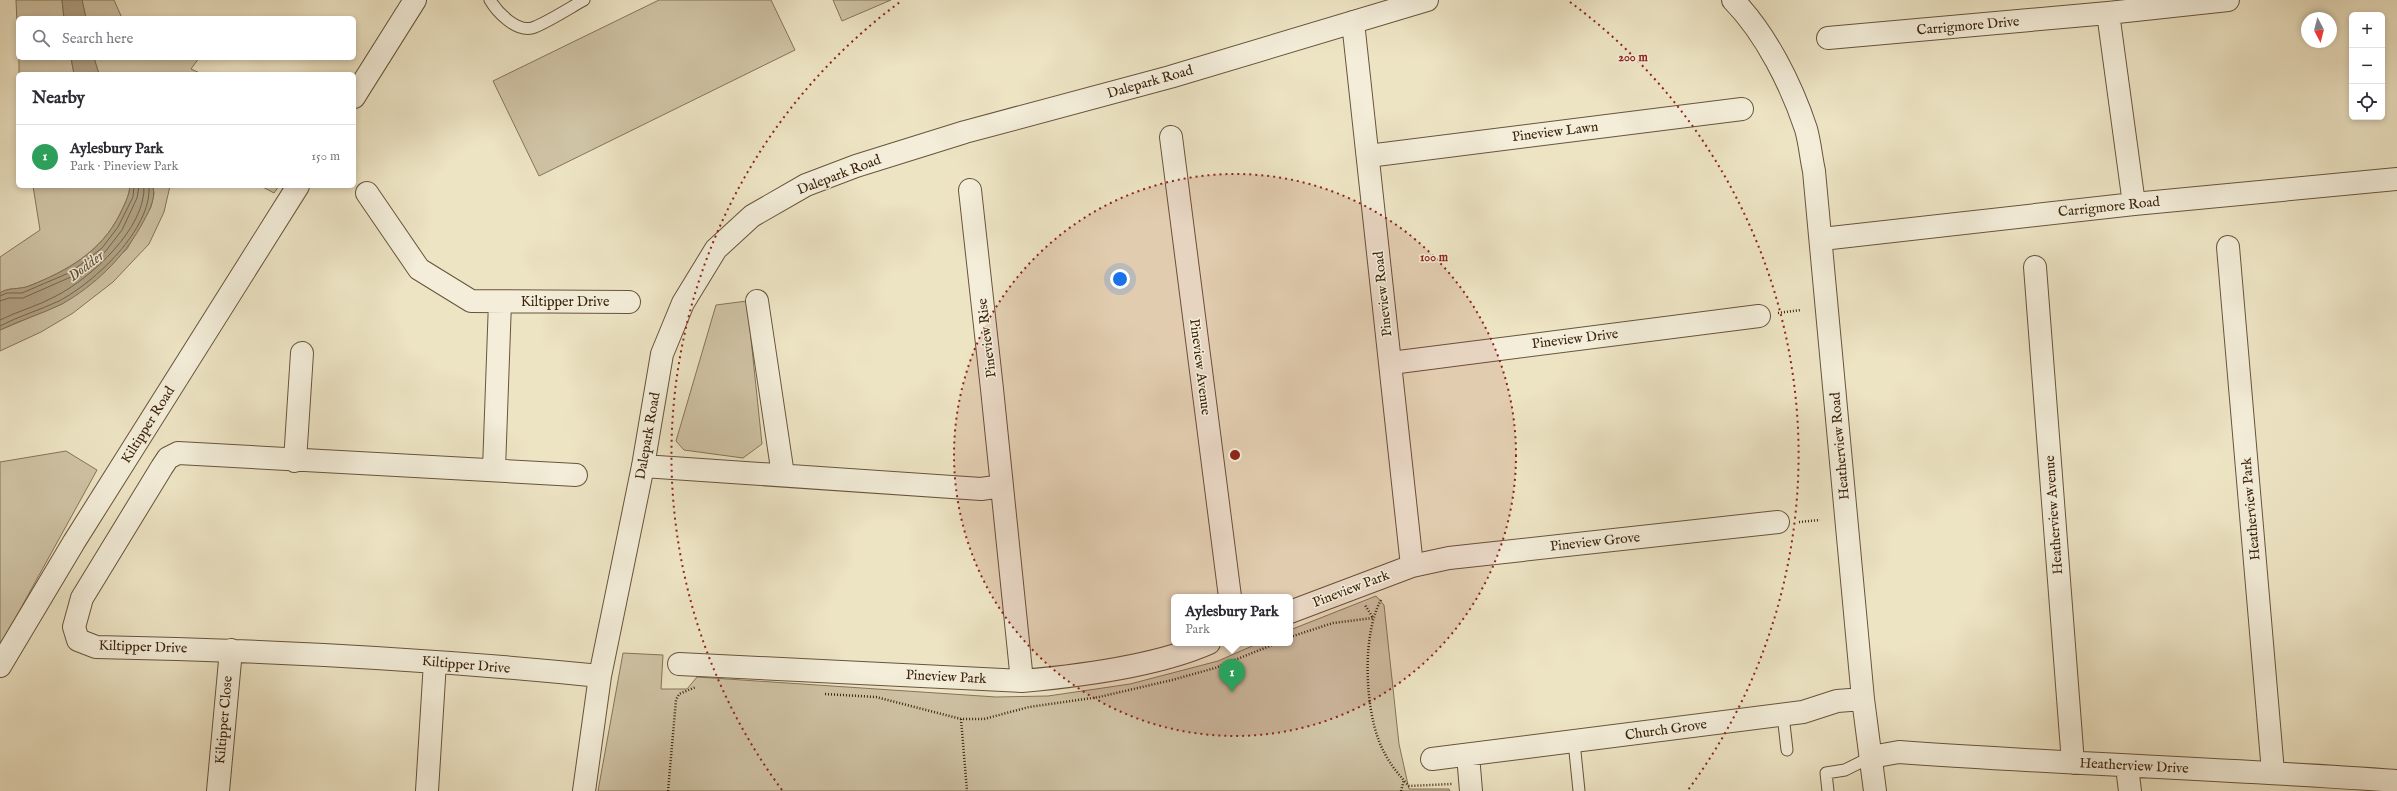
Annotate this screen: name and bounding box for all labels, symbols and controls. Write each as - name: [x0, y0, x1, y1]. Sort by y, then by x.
- street label: Carrigmore Drive: [1916, 12, 2021, 39]
- north arrow: [2301, 12, 2337, 48]
- map controls: [2349, 12, 2385, 120]
- button: +: [2349, 12, 2385, 48]
- search box: [16, 16, 356, 60]
- icon: search: [30, 27, 52, 49]
- text: Search here: [62, 29, 133, 48]
- button: −: [2349, 48, 2385, 84]
- text: 200 m: [1618, 50, 1648, 65]
- street label: Dalepark Road: [1105, 61, 1195, 103]
- button: locate: [2349, 84, 2385, 120]
- text: Nearby: [32, 88, 85, 109]
- street label: Pineview Lawn: [1511, 118, 1600, 146]
- text: Aylesbury Park: [70, 139, 164, 158]
- text: 1: [43, 148, 47, 165]
- text: 150 m: [311, 148, 340, 165]
- street label: Dalepark Road: [795, 151, 884, 199]
- text: Park · Pineview Park: [70, 158, 178, 175]
- street label: Carrigmore Road: [2057, 193, 2161, 221]
- water label: Dodder: [64, 246, 109, 286]
- street label: Pineview Road: [1370, 250, 1396, 338]
- text: 100 m: [1420, 250, 1449, 265]
- your location: [1110, 269, 1130, 289]
- street label: Kiltipper Drive: [521, 293, 610, 311]
- street label: Pineview Rise: [973, 297, 1001, 379]
- street label: Pineview Avenue: [1185, 318, 1215, 417]
- street label: Pineview Drive: [1531, 325, 1620, 353]
- street label: Kiltipper Road: [117, 383, 179, 467]
- street label: Dalepark Road: [631, 390, 665, 481]
- street label: Heatherview Road: [1826, 391, 1854, 501]
- centre of rings: [1228, 448, 1242, 462]
- street label: Heatherview Avenue: [2041, 454, 2067, 575]
- street label: Heatherview Park: [2237, 456, 2264, 561]
- street label: Pineview Grove: [1549, 528, 1642, 556]
- street label: Pineview Park: [1310, 566, 1392, 612]
- popup: [1171, 594, 1293, 646]
- text: Aylesbury Park: [1185, 602, 1279, 621]
- text: Park: [1185, 621, 1210, 638]
- street label: Kiltipper Drive: [98, 636, 188, 658]
- street label: Kiltipper Drive: [421, 652, 511, 678]
- pin: 1: [1219, 659, 1245, 692]
- street label: Pineview Park: [905, 666, 987, 688]
- street label: Kiltipper Close: [211, 674, 237, 765]
- street label: Church Grove: [1624, 715, 1709, 745]
- street label: Heatherview Drive: [2079, 754, 2190, 778]

